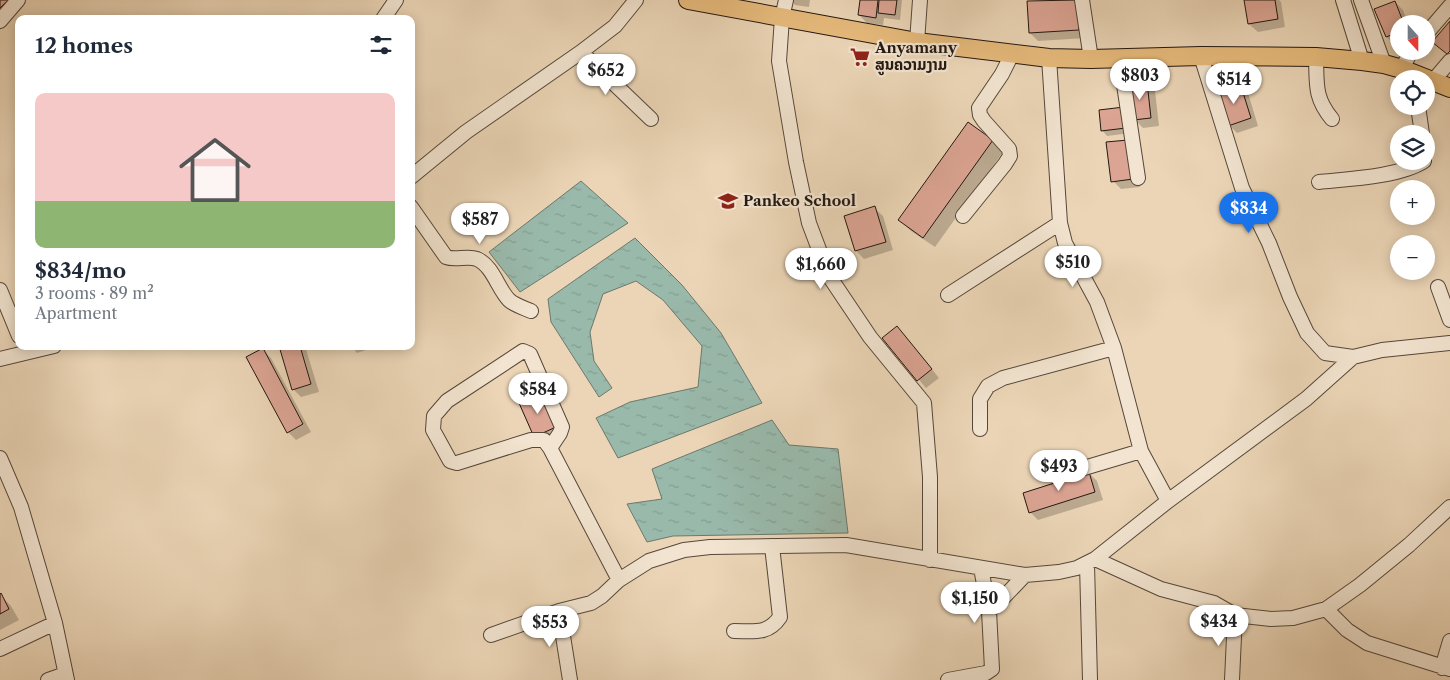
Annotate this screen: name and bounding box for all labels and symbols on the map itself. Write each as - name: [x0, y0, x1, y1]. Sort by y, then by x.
- north arrow: [1390, 15, 1435, 60]
- place label: Anyamany ສູນຄວາມງາມ: [874, 38, 958, 76]
- supermarket icon: Anyamany ສູນຄວາມງາມ: [849, 46, 871, 68]
- pin: $652: [576, 54, 636, 96]
- pin: $803: [1110, 58, 1170, 101]
- pin: $514: [1204, 62, 1264, 105]
- school or university icon: Pankeo School: [717, 190, 739, 212]
- place label: Pankeo School: [743, 191, 856, 210]
- pin: $834: [1219, 192, 1279, 234]
- pin: $587: [450, 202, 510, 245]
- pin: $510: [1043, 246, 1103, 288]
- pin: $1,660: [780, 248, 862, 290]
- pin: $584: [508, 372, 568, 415]
- pin: $493: [1029, 450, 1089, 492]
- pin: $1,150: [934, 582, 1016, 624]
- pin: $434: [1189, 604, 1249, 647]
- pin: $553: [520, 606, 580, 648]

